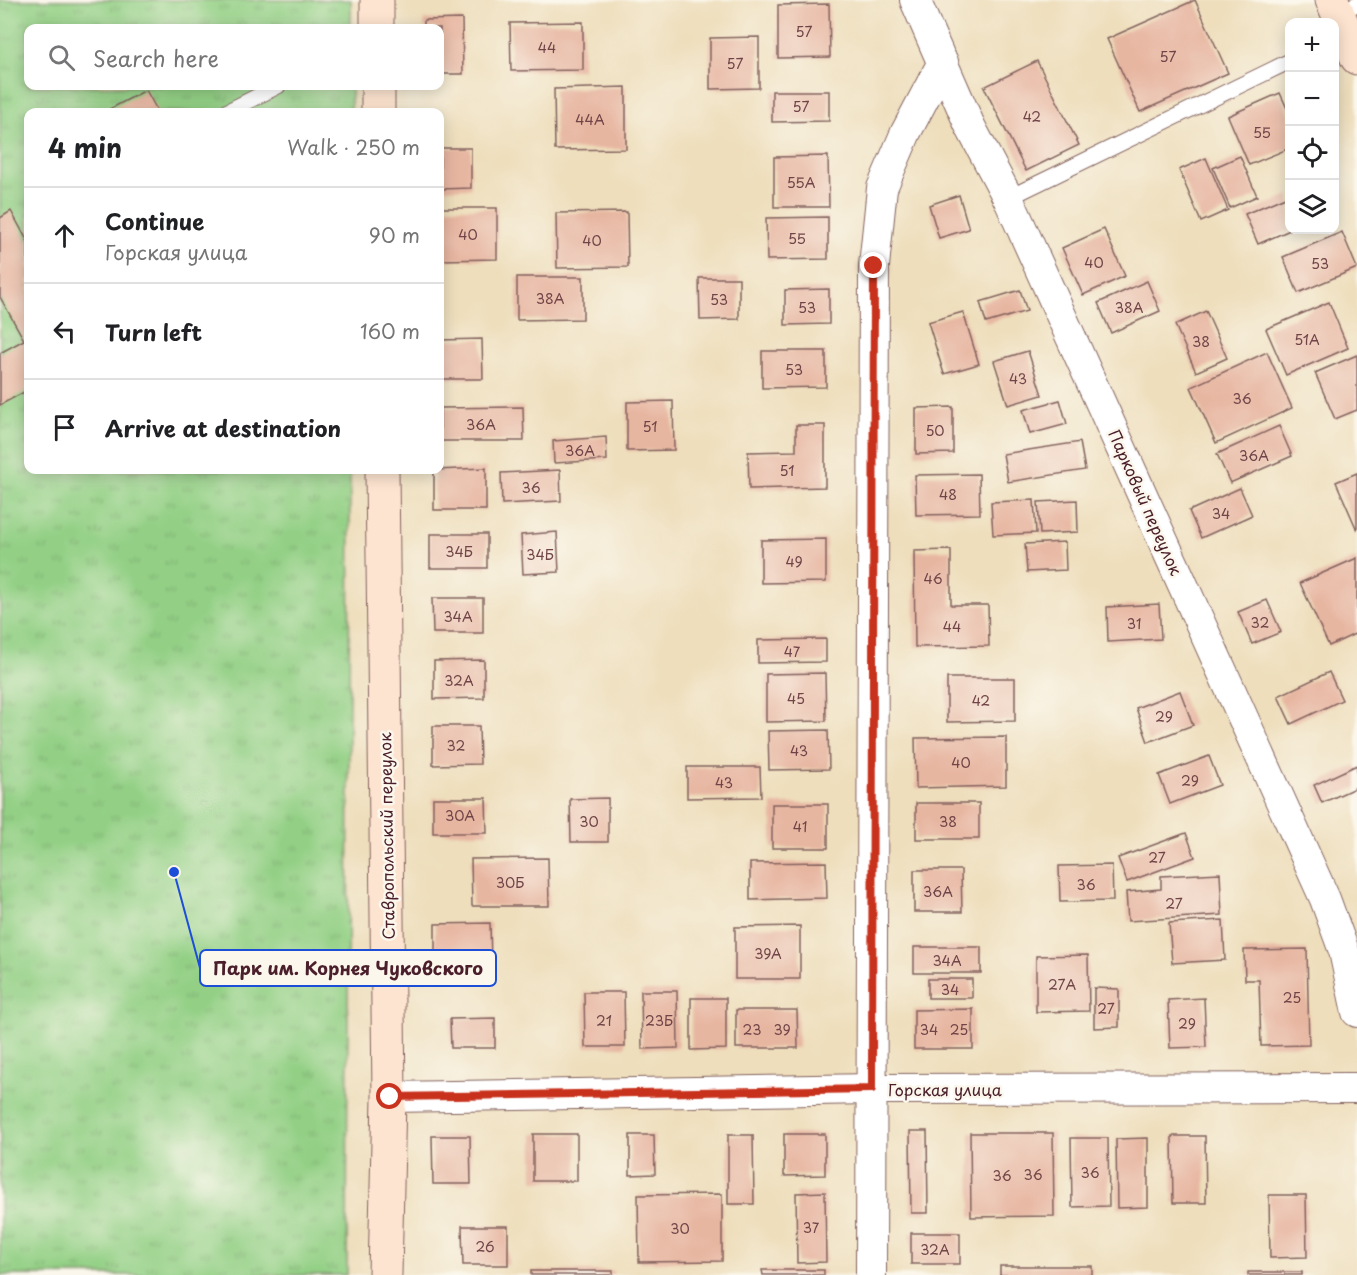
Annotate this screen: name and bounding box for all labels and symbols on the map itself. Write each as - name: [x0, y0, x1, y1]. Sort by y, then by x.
- house number: 57: [796, 21, 812, 42]
- house number: 44: [538, 37, 556, 58]
- house number: 57: [1160, 46, 1176, 67]
- house number: 57: [727, 53, 743, 74]
- house number: 57: [793, 96, 809, 117]
- house number: 42: [1023, 106, 1041, 127]
- house number: 44А: [575, 109, 605, 130]
- house number: 55: [1253, 122, 1271, 143]
- house number: 55А: [787, 172, 816, 193]
- house number: 40: [458, 224, 478, 245]
- house number: 55: [788, 228, 806, 249]
- house number: 40: [582, 230, 602, 251]
- route end: [860, 252, 886, 278]
- house number: 40: [1084, 252, 1104, 273]
- house number: 53: [1311, 253, 1329, 274]
- house number: 38А: [536, 288, 565, 309]
- house number: 53: [710, 289, 728, 310]
- house number: 53: [798, 297, 816, 318]
- house number: 38А: [1115, 297, 1144, 318]
- house number: 51А: [1294, 329, 1320, 350]
- house number: 38: [1192, 331, 1210, 352]
- house number: 53: [785, 359, 803, 380]
- house number: 43: [1009, 368, 1027, 389]
- house number: 36: [1232, 388, 1252, 409]
- house number: 36А: [466, 414, 496, 435]
- house number: 51: [643, 416, 657, 437]
- house number: 50: [925, 420, 945, 441]
- street label: Парковый переулок: [1103, 425, 1189, 579]
- house number: 36А: [565, 440, 595, 461]
- house number: 36А: [1239, 445, 1269, 466]
- house number: 51: [780, 460, 794, 481]
- house number: 36: [521, 477, 541, 498]
- house number: 48: [939, 484, 957, 505]
- house number: 34: [1212, 503, 1230, 524]
- house number: 34Б: [445, 541, 473, 562]
- house number: 34Б: [526, 544, 554, 565]
- house number: 49: [785, 551, 803, 572]
- house number: 46: [923, 568, 943, 589]
- house number: 34А: [443, 606, 473, 627]
- house number: 32: [1251, 612, 1269, 633]
- house number: 31: [1127, 613, 1141, 634]
- house number: 44: [943, 616, 961, 637]
- house number: 47: [784, 641, 801, 662]
- house number: 32А: [444, 670, 474, 691]
- house number: 45: [787, 688, 805, 709]
- house number: 42: [972, 690, 990, 711]
- house number: 29: [1155, 706, 1173, 727]
- street label: Ставропольский переулок: [372, 732, 400, 940]
- house number: 32: [447, 735, 465, 756]
- house number: 43: [790, 740, 808, 761]
- house number: 40: [951, 752, 971, 773]
- house number: 29: [1181, 770, 1199, 791]
- house number: 43: [715, 772, 733, 793]
- house number: 30А: [445, 805, 475, 826]
- house number: 30: [579, 811, 599, 832]
- house number: 38: [939, 811, 957, 832]
- house number: 41: [793, 816, 807, 837]
- house number: 27: [1148, 847, 1166, 868]
- house number: 30Б: [496, 872, 524, 893]
- house number: 36: [1076, 874, 1096, 895]
- house number: 36А: [923, 881, 953, 902]
- house number: 27: [1165, 893, 1183, 914]
- house number: 39А: [754, 943, 782, 964]
- callout: Парк им. Корнея Чуковского: [200, 950, 496, 986]
- house number: 34А: [932, 950, 962, 971]
- text: Парк им. Корнея Чуковского: [213, 954, 483, 981]
- house number: 27А: [1048, 974, 1076, 995]
- house number: 34: [941, 979, 959, 1000]
- house number: 25: [1283, 987, 1301, 1008]
- house number: 27: [1097, 998, 1115, 1019]
- house number: 21: [596, 1010, 612, 1031]
- house number: 23Б: [645, 1010, 673, 1031]
- house number: 29: [1178, 1013, 1196, 1034]
- house number: 23: [743, 1019, 761, 1040]
- house number: 39: [773, 1019, 791, 1040]
- house number: 34: [920, 1019, 938, 1040]
- house number: 25: [950, 1019, 968, 1040]
- street label: Горская улица: [888, 1077, 1002, 1101]
- route start: [376, 1083, 402, 1109]
- house number: 36: [1080, 1162, 1100, 1183]
- house number: 36: [1023, 1164, 1043, 1185]
- house number: 36: [992, 1165, 1012, 1186]
- house number: 37: [803, 1217, 820, 1238]
- house number: 30: [670, 1218, 690, 1239]
- house number: 26: [475, 1236, 495, 1257]
- house number: 32А: [920, 1239, 950, 1260]

